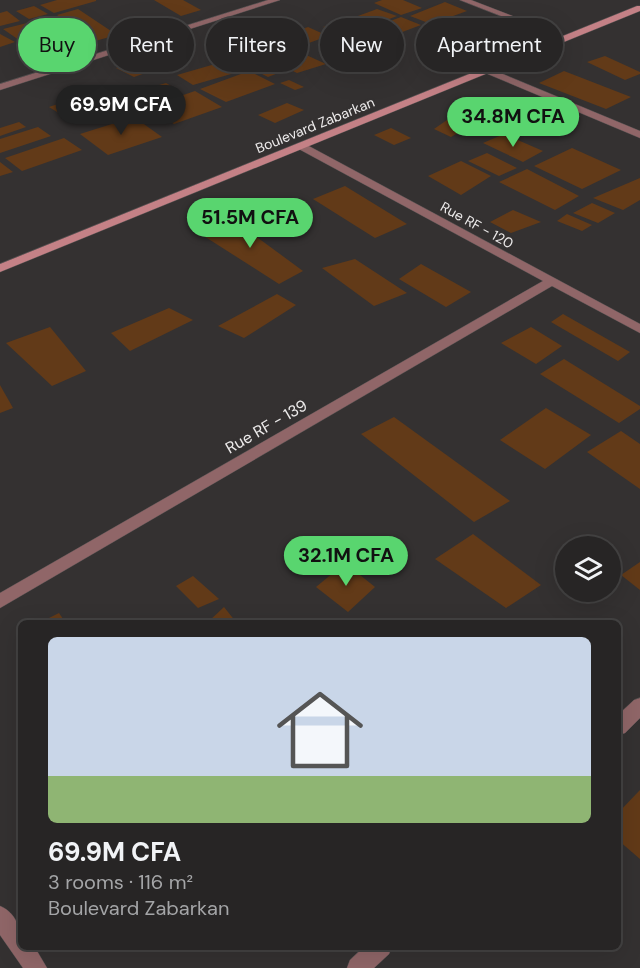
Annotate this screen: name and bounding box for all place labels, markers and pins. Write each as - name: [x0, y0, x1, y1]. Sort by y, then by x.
- pin: 69.9M CFA: [52, 85, 190, 136]
- pin: 34.8M CFA: [444, 97, 582, 148]
- pin: 51.5M CFA: [181, 198, 319, 249]
- pin: 32.1M CFA: [277, 536, 415, 587]

